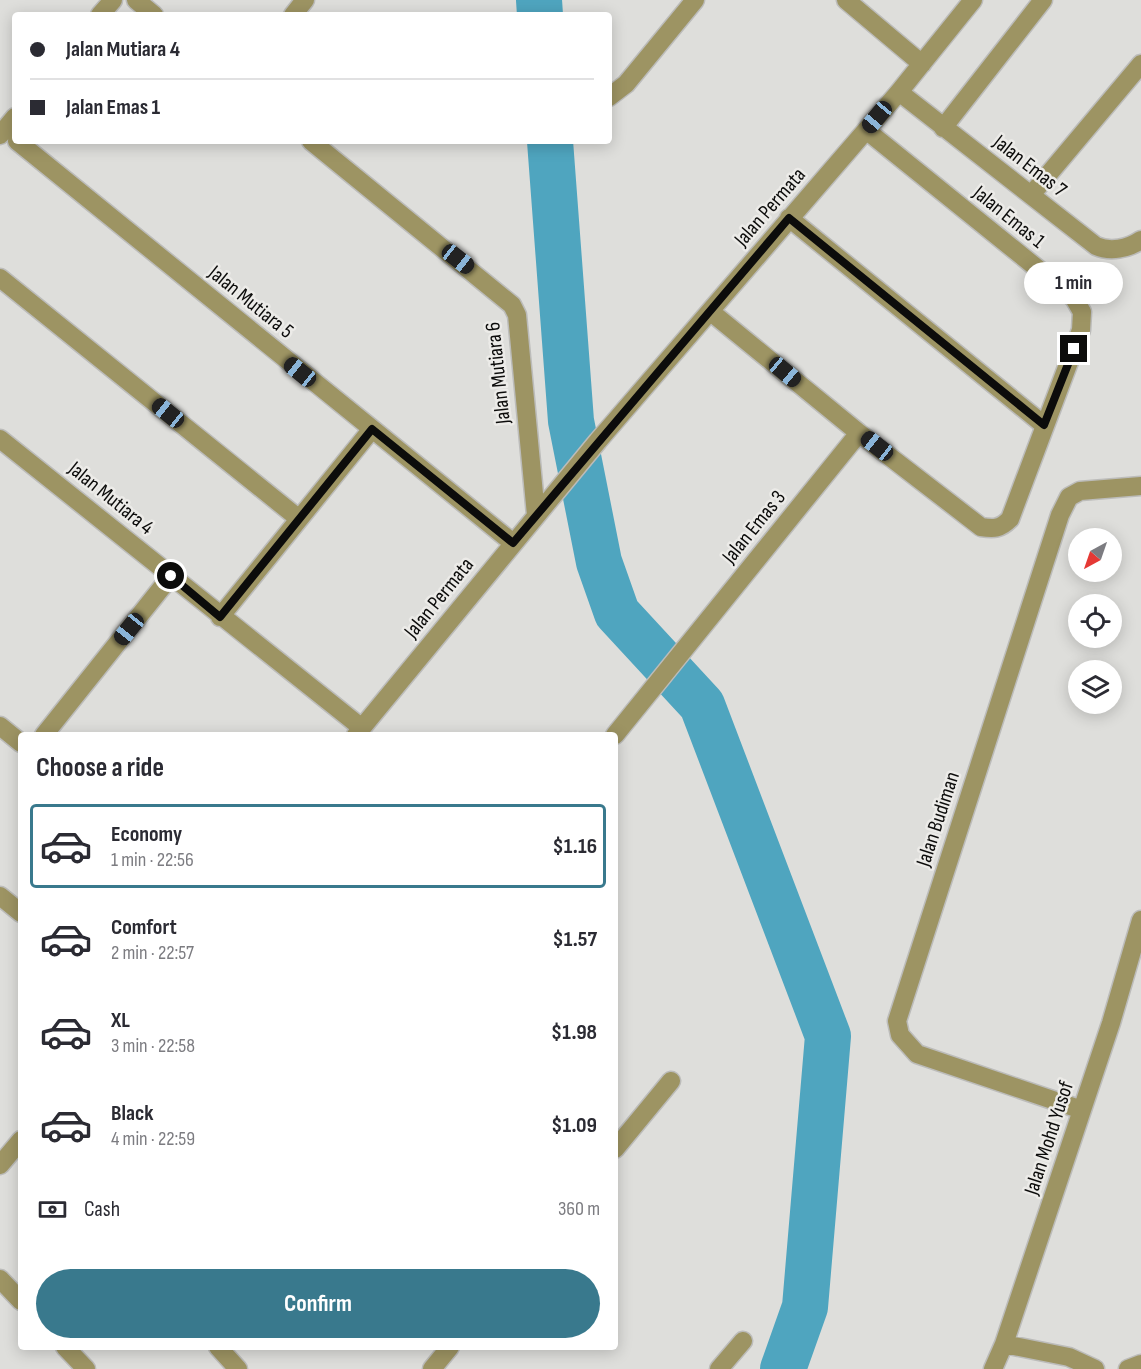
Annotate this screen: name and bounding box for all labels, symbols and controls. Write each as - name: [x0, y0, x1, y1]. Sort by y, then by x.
- text: Jalan Mutiara 4: [66, 36, 180, 63]
- text: Jalan Emas 1: [66, 94, 160, 121]
- car: [859, 97, 895, 137]
- street label: Jalan Emas 7: [988, 129, 1072, 203]
- street label: Jalan Permata: [728, 163, 811, 252]
- street label: Jalan Emas 1: [967, 180, 1050, 254]
- car: [438, 241, 478, 277]
- street label: Jalan Mutiara 5: [203, 260, 298, 344]
- callout: 1 min: [1024, 262, 1124, 304]
- text: 1 min: [1055, 271, 1092, 295]
- street label: Jalan Mutiara 6: [480, 321, 516, 426]
- route end: [1060, 335, 1087, 362]
- car: [280, 354, 320, 390]
- car: [765, 354, 805, 390]
- car: [148, 395, 188, 431]
- car: [857, 428, 897, 464]
- street label: Jalan Mutiara 4: [63, 455, 159, 540]
- street label: Jalan Emas 3: [716, 485, 791, 569]
- north arrow: [1068, 528, 1122, 582]
- map controls: [1068, 528, 1122, 714]
- street label: Jalan Permata: [398, 553, 479, 644]
- route start: [157, 562, 184, 589]
- button: locate: [1068, 594, 1122, 648]
- car: [111, 609, 147, 649]
- button: layers: [1068, 660, 1122, 714]
- text: Choose a ride: [36, 752, 164, 784]
- street label: Jalan Budiman: [911, 769, 965, 870]
- icon: car: [39, 819, 93, 873]
- text: Economy: [111, 821, 182, 848]
- text: $1.16: [552, 833, 597, 860]
- text: 1 min · 22:56: [111, 848, 194, 872]
- icon: car: [39, 912, 93, 966]
- text: Comfort: [111, 914, 177, 941]
- text: $1.57: [552, 926, 597, 953]
- text: 2 min · 22:57: [111, 941, 194, 965]
- icon: car: [39, 1005, 93, 1059]
- text: XL: [111, 1007, 130, 1034]
- text: $1.98: [551, 1019, 597, 1046]
- text: 3 min · 22:58: [111, 1034, 195, 1058]
- street label: Jalan Mohd Yusof: [1019, 1077, 1079, 1199]
- icon: car: [39, 1098, 93, 1152]
- text: Black: [111, 1100, 153, 1127]
- text: $1.09: [551, 1112, 597, 1139]
- text: 4 min · 22:59: [111, 1127, 195, 1151]
- icon: cash: [36, 1193, 69, 1226]
- text: Cash: [84, 1196, 120, 1223]
- text: 360 m: [558, 1197, 600, 1221]
- button: Confirm: [36, 1269, 600, 1338]

